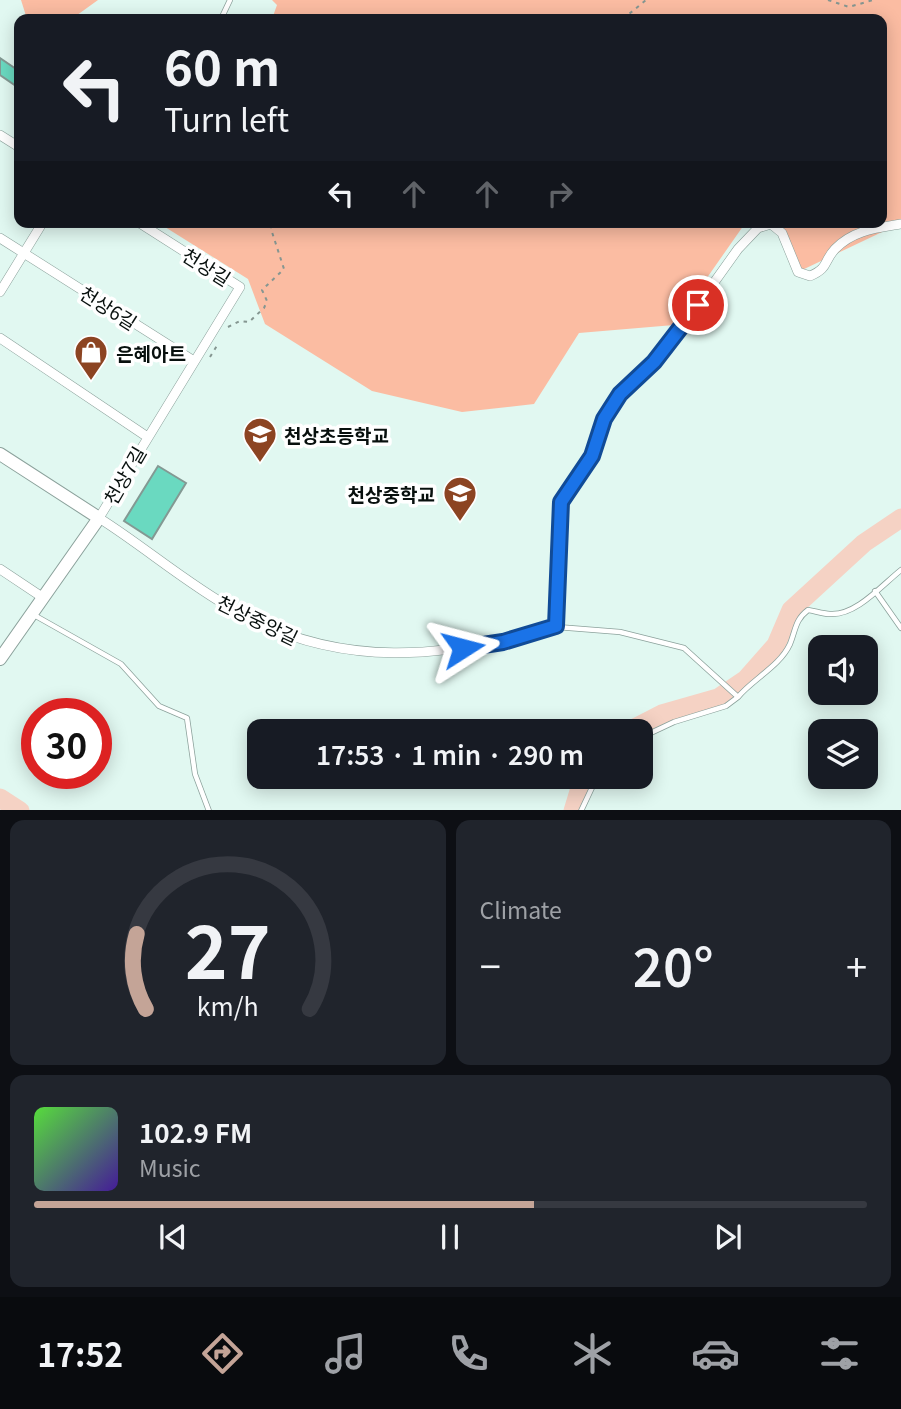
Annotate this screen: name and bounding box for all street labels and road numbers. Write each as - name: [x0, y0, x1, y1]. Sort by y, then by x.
- street label: 천상길: [178, 241, 236, 291]
- street label: 천상6길: [75, 279, 143, 335]
- street label: 천상7길: [97, 441, 151, 509]
- street label: 천상중앙길: [213, 588, 303, 650]

